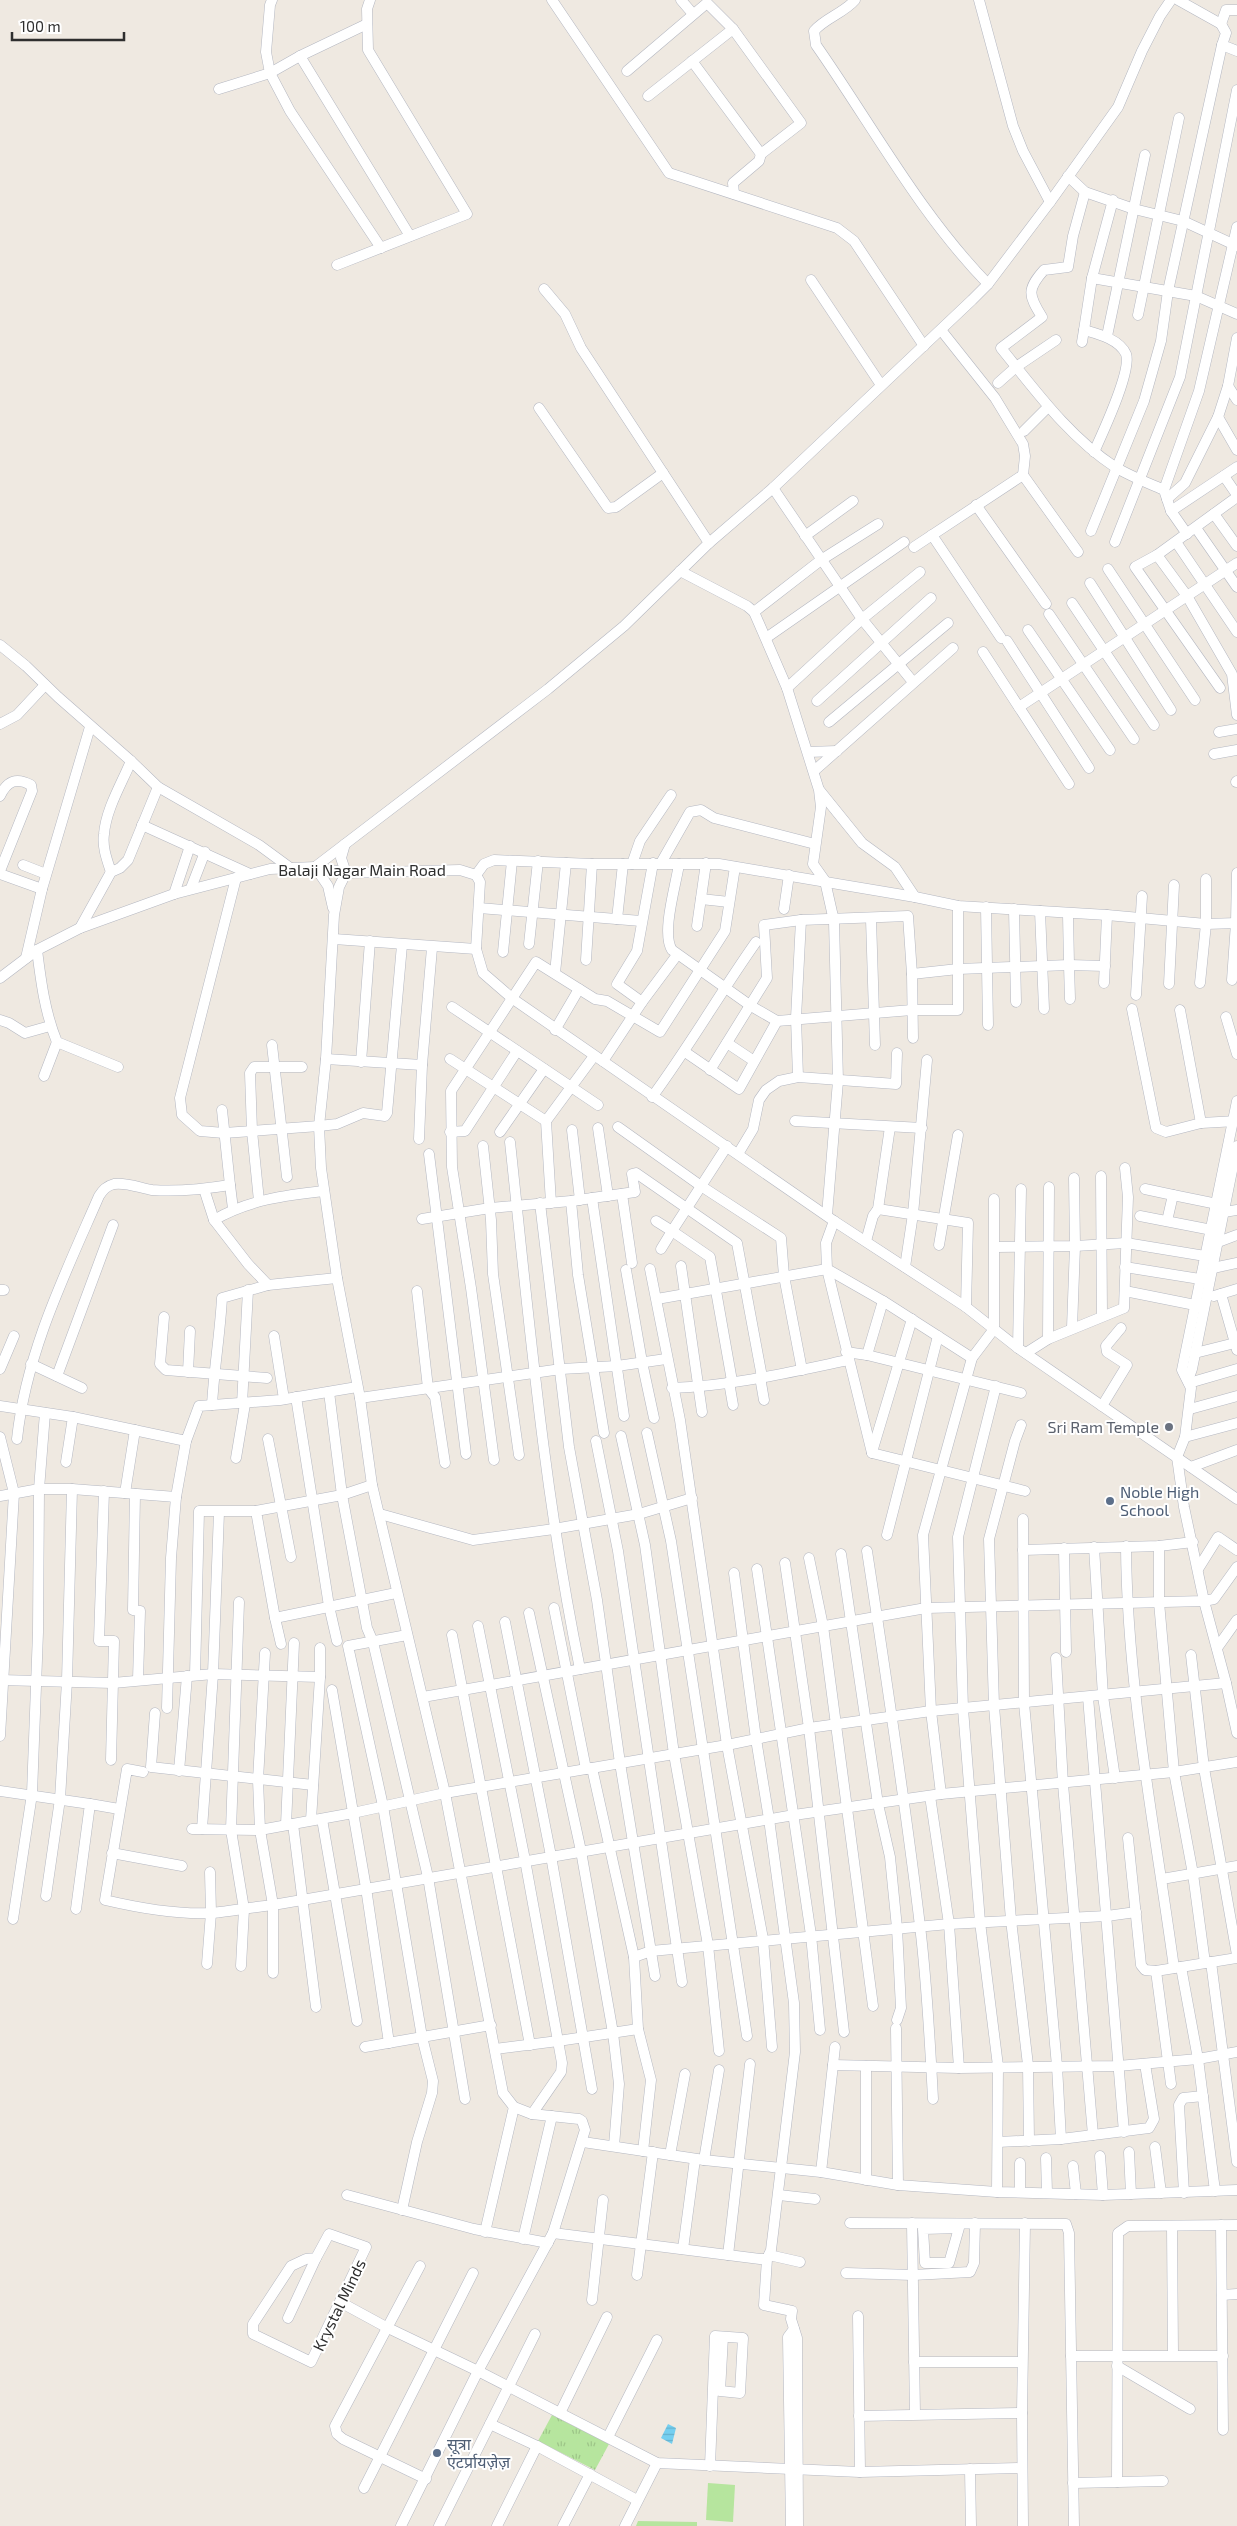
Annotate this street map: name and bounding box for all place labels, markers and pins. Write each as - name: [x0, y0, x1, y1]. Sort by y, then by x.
- place label: Sri Ram Temple: [1047, 1417, 1159, 1436]
- marker: Sri Ram Temple: [1163, 1421, 1175, 1433]
- place label: Noble High School: [1120, 1482, 1199, 1519]
- marker: Noble High School: [1104, 1495, 1116, 1507]
- place label: सूत्रा एंटर्प्रायज़ेज़: [447, 2434, 511, 2471]
- marker: सूत्रा एंटर्प्रायज़ेज़: [431, 2447, 443, 2459]

